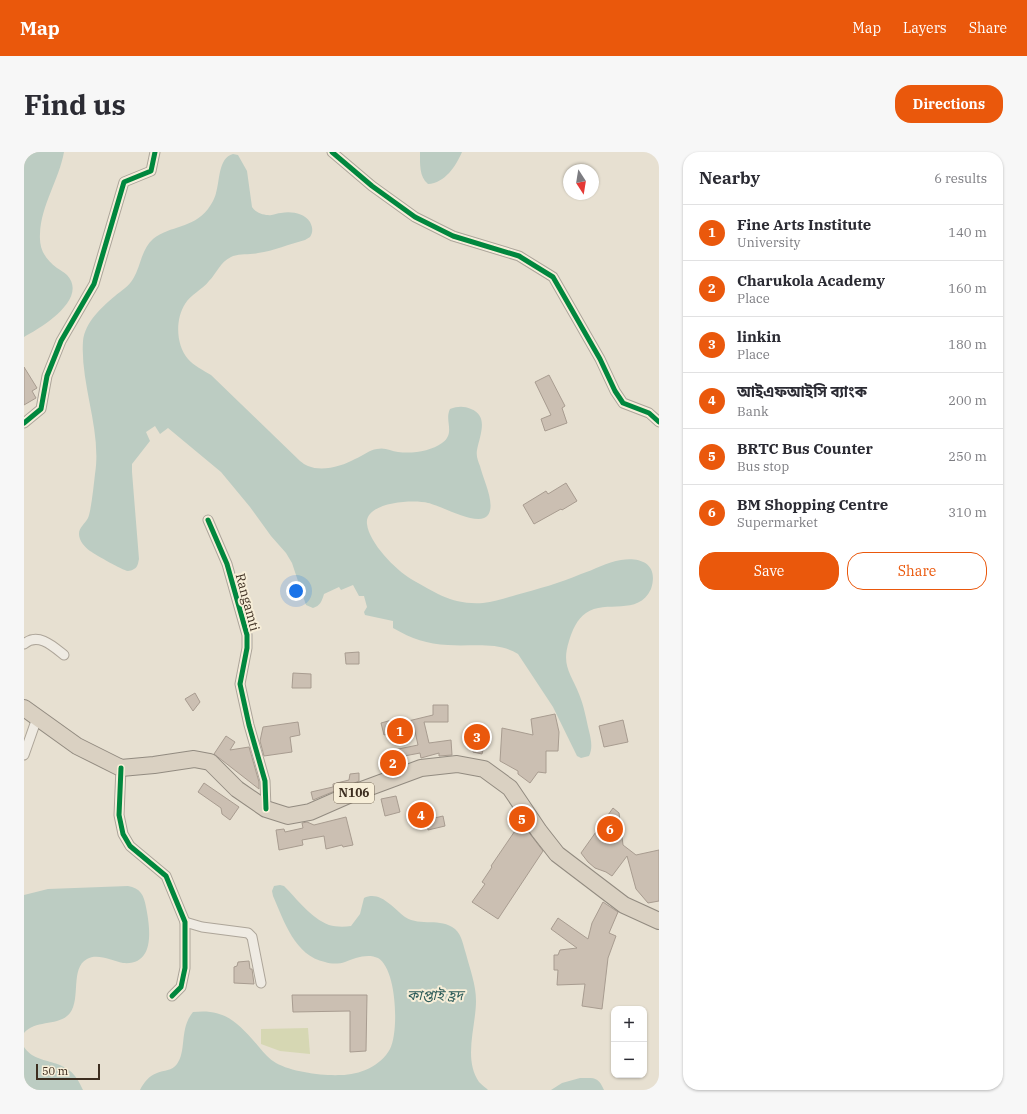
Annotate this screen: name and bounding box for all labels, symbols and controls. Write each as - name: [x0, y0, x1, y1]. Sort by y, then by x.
- text: Map: [20, 16, 60, 40]
- text: Map: [853, 19, 881, 37]
- text: Layers: [903, 19, 947, 37]
- text: Share: [969, 19, 1007, 37]
- button: Directions: [895, 85, 1003, 123]
- text: Find us: [24, 86, 126, 123]
- north arrow: [563, 164, 599, 200]
- text: Nearby: [699, 167, 760, 189]
- text: 6 results: [934, 170, 987, 187]
- text: Fine Arts Institute: [737, 215, 871, 234]
- text: 1: [708, 224, 716, 241]
- text: 140 m: [948, 224, 987, 241]
- text: University: [737, 234, 800, 251]
- text: Charukola Academy: [737, 271, 885, 290]
- text: 2: [708, 280, 716, 297]
- text: 160 m: [948, 280, 987, 297]
- text: Place: [737, 290, 770, 307]
- text: linkin: [737, 327, 781, 346]
- text: 3: [708, 336, 716, 353]
- text: 180 m: [948, 336, 987, 353]
- text: Place: [737, 346, 770, 363]
- text: আইএফআইসি ব্যাংক: [737, 382, 867, 401]
- text: 4: [708, 392, 716, 409]
- text: 200 m: [948, 392, 987, 409]
- text: Bank: [737, 403, 769, 420]
- text: BRTC Bus Counter: [737, 439, 873, 458]
- text: 5: [708, 448, 716, 465]
- text: 250 m: [948, 448, 987, 465]
- text: Bus stop: [737, 458, 789, 475]
- text: BM Shopping Centre: [737, 495, 888, 514]
- text: 6: [708, 504, 716, 521]
- text: 310 m: [948, 504, 987, 521]
- text: Supermarket: [737, 514, 818, 531]
- button: Save: [699, 552, 839, 590]
- button: Share: [847, 552, 987, 590]
- street label: Rangamti: [232, 571, 263, 633]
- your location: [286, 581, 306, 601]
- pin: 1: [387, 716, 413, 746]
- pin: 3: [464, 722, 490, 752]
- pin: 2: [380, 748, 406, 778]
- road number: N106: [334, 783, 374, 803]
- pin: 4: [408, 800, 434, 830]
- pin: 5: [509, 804, 535, 834]
- pin: 6: [597, 814, 623, 844]
- water label: কাপ্তাই হ্রদ: [407, 986, 466, 1004]
- map controls: [611, 1006, 647, 1078]
- button: +: [611, 1006, 647, 1042]
- button: −: [611, 1042, 647, 1078]
- scale bar: [36, 1062, 100, 1081]
- text: 50 m: [42, 1064, 68, 1078]

